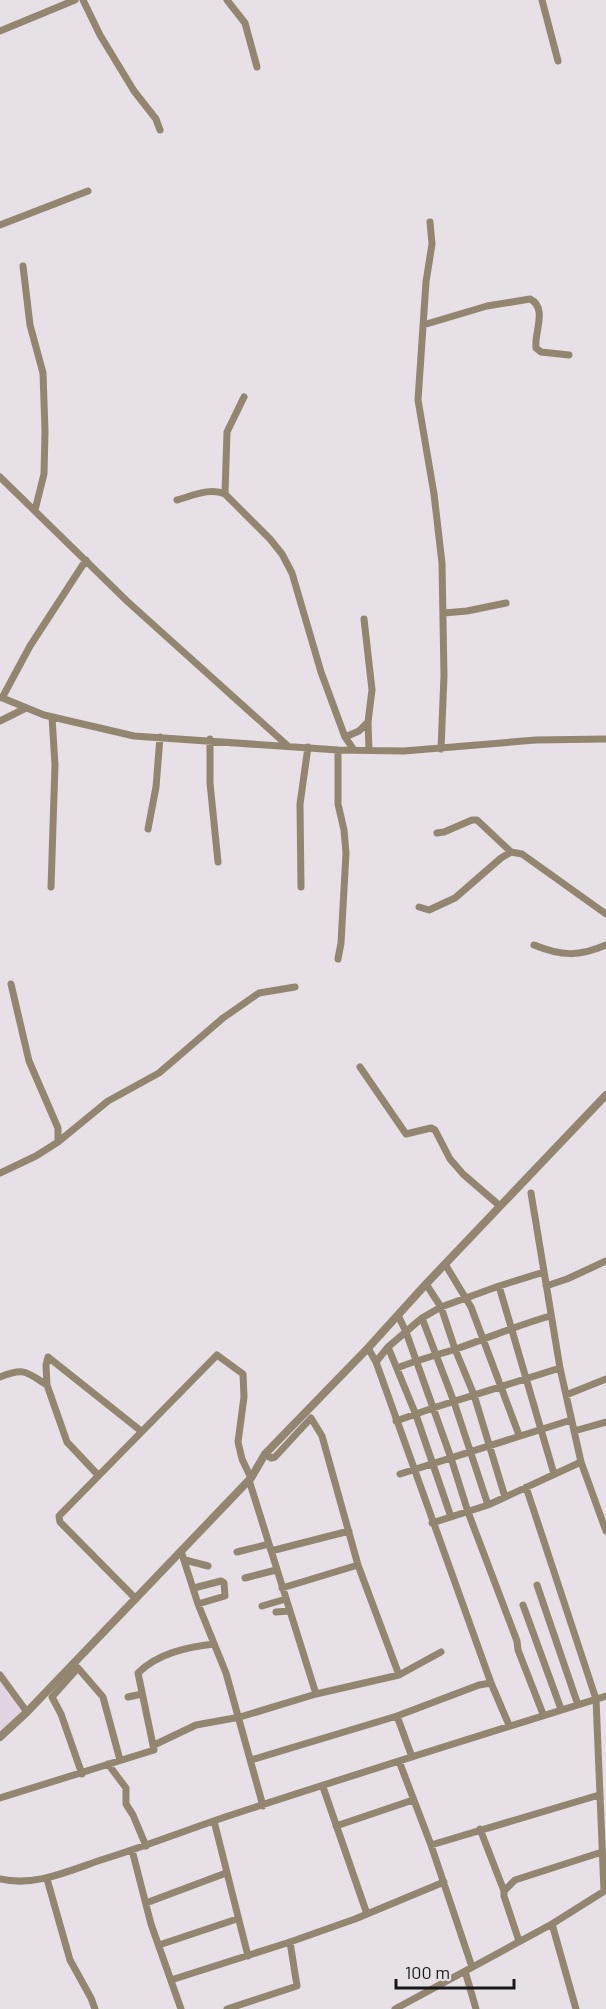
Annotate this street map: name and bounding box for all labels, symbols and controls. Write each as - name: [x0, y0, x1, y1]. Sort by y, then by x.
- scale bar: [396, 1952, 514, 1990]
- text: 100 m: [405, 1961, 450, 1983]

